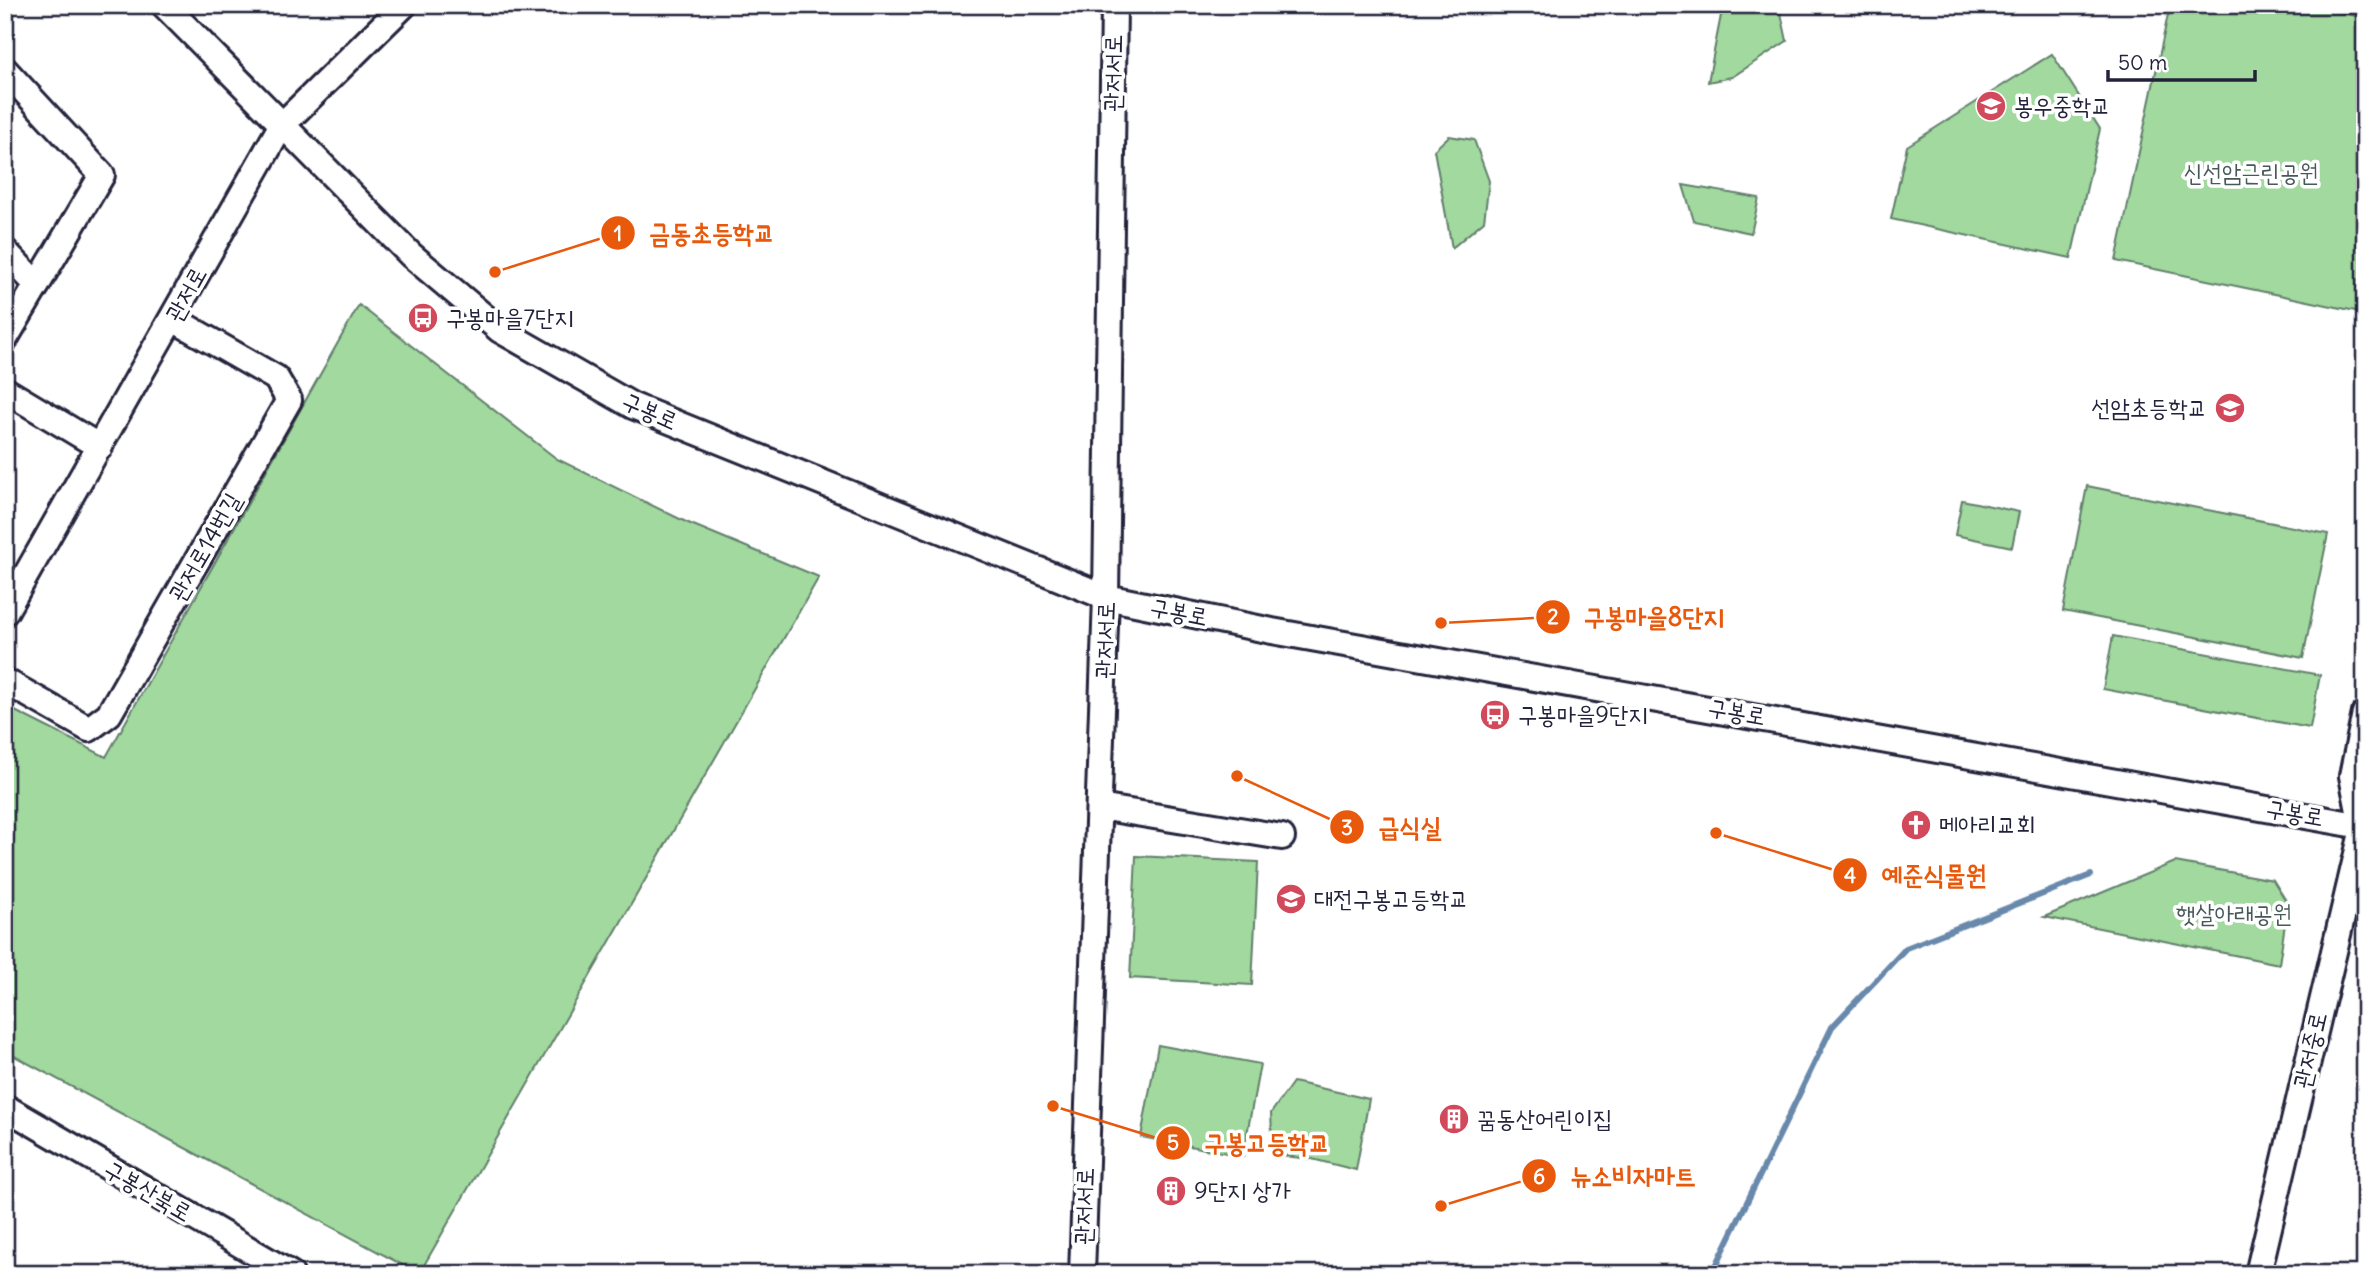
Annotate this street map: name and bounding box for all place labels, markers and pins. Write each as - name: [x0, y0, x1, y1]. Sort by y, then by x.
- school or university icon: 봉우중학교: [1974, 89, 2008, 123]
- place label: 봉우중학교: [2014, 90, 2111, 120]
- callout: 금동초등학교: [600, 210, 789, 257]
- bus stop icon: 구봉마을7단지: [406, 301, 440, 335]
- place label: 구봉마을7단지: [446, 302, 574, 332]
- school or university icon: 선암초등학교: [2213, 391, 2247, 425]
- place label: 선암초등학교: [2091, 392, 2207, 422]
- callout: 구봉마을8단지: [1535, 593, 1739, 640]
- bus stop icon: 구봉마을9단지: [1478, 698, 1512, 732]
- place label: 구봉마을9단지: [1518, 699, 1648, 729]
- callout: 급식실: [1329, 804, 1455, 851]
- church icon: 메아리교회: [1899, 808, 1933, 842]
- place label: 메아리교회: [1939, 809, 2036, 839]
- callout: 예준식물원: [1832, 852, 2000, 899]
- school or university icon: 대전구봉고등학교: [1274, 882, 1308, 916]
- place label: 대전구봉고등학교: [1314, 883, 1469, 913]
- building icon: 꿈동산어린이집: [1437, 1102, 1471, 1136]
- place label: 꿈동산어린이집: [1477, 1103, 1612, 1133]
- callout: 구봉고등학교: [1155, 1119, 1344, 1166]
- callout: 뉴소비자마트: [1521, 1153, 1710, 1200]
- building icon: 9단지 상가: [1154, 1174, 1188, 1208]
- place label: 9단지 상가: [1194, 1175, 1291, 1205]

